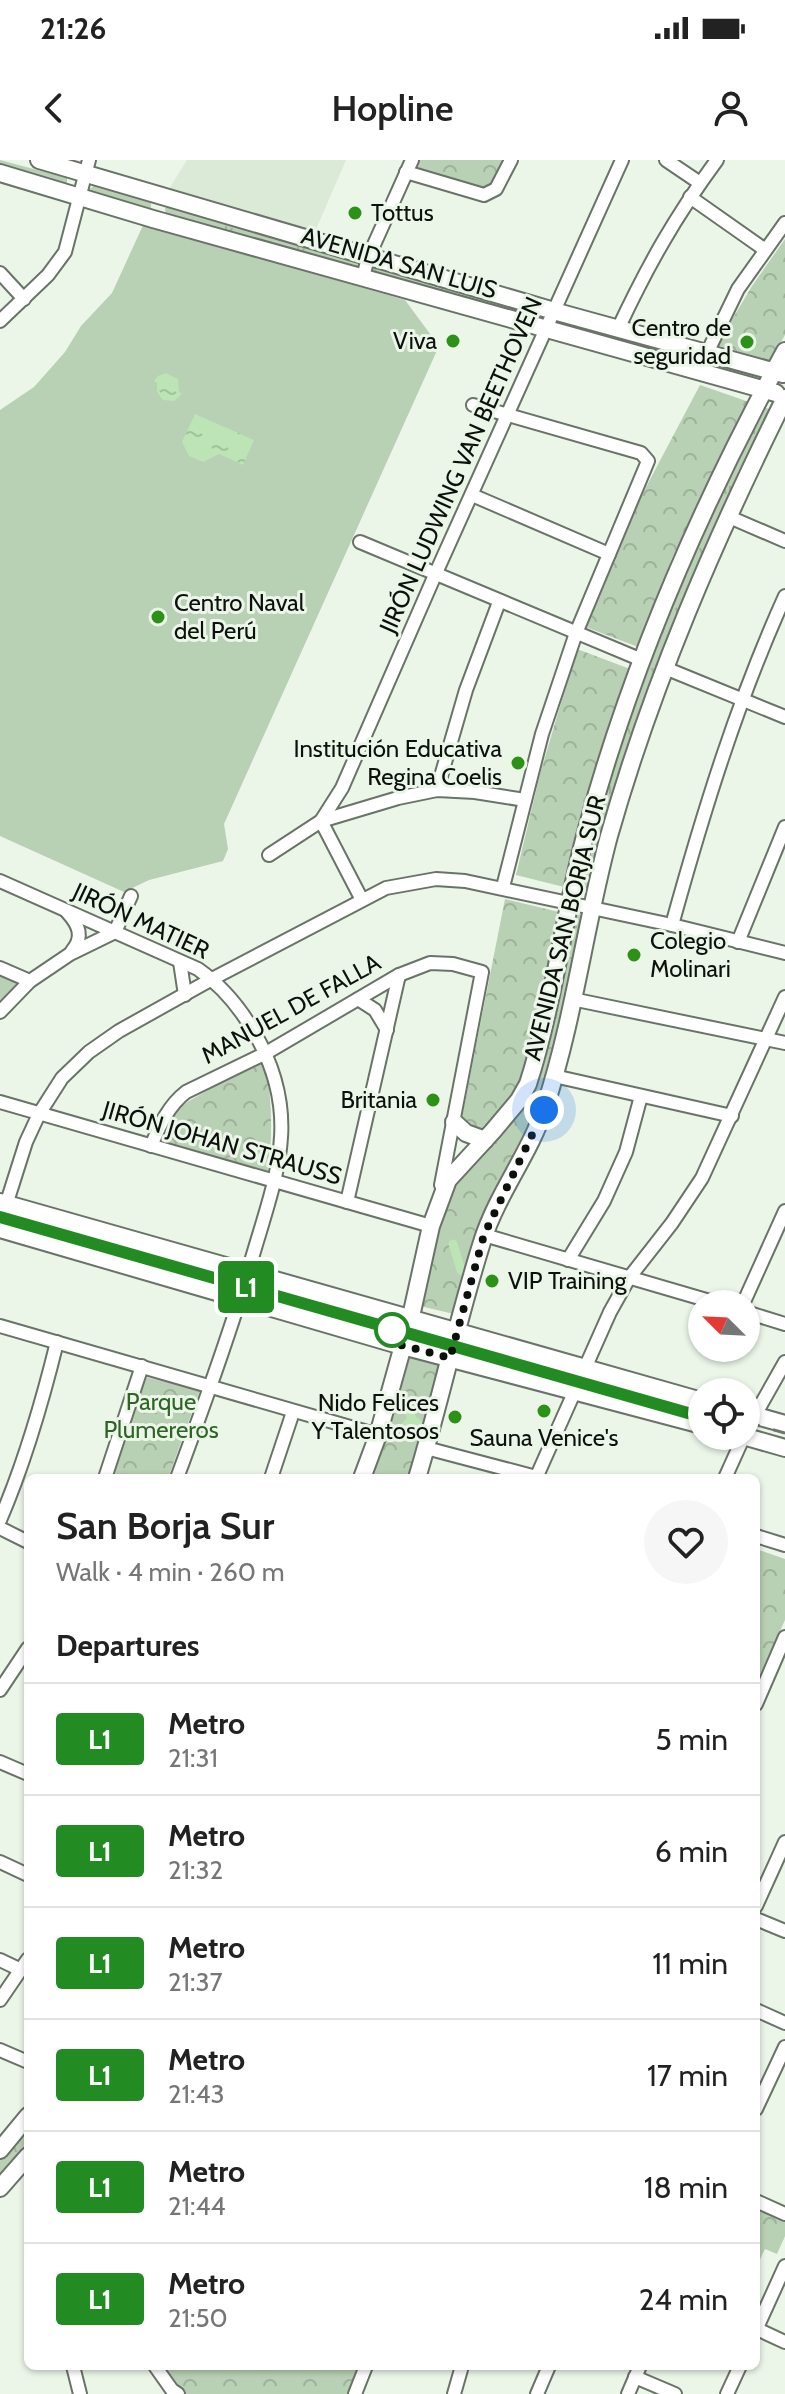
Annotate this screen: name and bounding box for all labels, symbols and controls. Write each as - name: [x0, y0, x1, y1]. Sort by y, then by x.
- text: 21:26: [40, 10, 106, 47]
- icon: back: [32, 86, 76, 130]
- text: Hopline: [332, 86, 453, 130]
- icon: person: [709, 86, 753, 130]
- place label: Tottus: [371, 198, 434, 227]
- marker: Tottus: [346, 204, 364, 222]
- street label: AVENIDA SAN LUIS: [298, 221, 500, 304]
- street label: JIRÓN LUDWING VAN BEETHOVEN: [373, 292, 548, 638]
- place label: Centro de seguridad: [631, 313, 731, 370]
- place label: Viva: [393, 326, 437, 355]
- marker: Viva: [444, 332, 462, 350]
- marker: Centro de seguridad: [738, 333, 756, 351]
- place label: Centro Naval del Perú: [174, 588, 305, 645]
- marker: Centro Naval del Perú: [149, 608, 167, 626]
- place label: Institución Educativa Regina Coelis: [294, 734, 502, 791]
- marker: Institución Educativa Regina Coelis: [509, 754, 527, 772]
- street label: AVENIDA SAN BORJA SUR: [517, 792, 612, 1064]
- street label: JIRÓN MATIER: [67, 876, 214, 965]
- place label: Colegio Molinari: [650, 926, 731, 983]
- marker: Colegio Molinari: [625, 946, 643, 964]
- street label: MANUEL DE FALLA: [196, 947, 386, 1070]
- place label: Britania: [341, 1085, 417, 1114]
- your location: [524, 1090, 564, 1130]
- marker: Britania: [424, 1091, 442, 1109]
- street label: JIRÓN JOHAN STRAUSS: [98, 1094, 345, 1191]
- line badge: L1: [210, 1261, 282, 1313]
- place label: VIP Training: [508, 1266, 628, 1295]
- text: L1: [234, 1270, 258, 1304]
- marker: VIP Training: [483, 1272, 501, 1290]
- north arrow: [688, 1290, 760, 1362]
- map controls: [688, 1290, 760, 1450]
- unlabelled marker: [375, 1313, 409, 1347]
- button: locate: [688, 1378, 760, 1450]
- park label: Parque Plumereros: [103, 1387, 219, 1444]
- place label: Nido Felices Y Talentosos: [311, 1388, 439, 1445]
- marker: Sauna Venice's: [535, 1402, 553, 1420]
- marker: Nido Felices Y Talentosos: [446, 1408, 464, 1426]
- place label: Sauna Venice's: [470, 1423, 618, 1452]
- button: heart: [644, 1500, 728, 1584]
- text: San Borja Sur: [56, 1502, 274, 1549]
- text: Walk · 4 min · 260 m: [56, 1556, 285, 1588]
- text: Departures: [56, 1627, 200, 1664]
- text: Metro: [168, 1705, 245, 1742]
- text: 5 min: [656, 1721, 728, 1758]
- text: L1: [88, 1722, 112, 1756]
- text: 21:31: [168, 1742, 218, 1774]
- text: Metro: [168, 1817, 245, 1854]
- text: 6 min: [655, 1833, 728, 1870]
- text: L1: [88, 1834, 112, 1868]
- text: 21:32: [168, 1854, 223, 1886]
- text: Metro: [168, 1929, 245, 1966]
- text: 11 min: [652, 1945, 728, 1982]
- text: L1: [88, 1946, 112, 1980]
- text: 21:37: [168, 1966, 223, 1998]
- text: Metro: [168, 2041, 245, 2078]
- text: 17 min: [647, 2057, 728, 2094]
- text: L1: [88, 2058, 112, 2092]
- text: 21:43: [168, 2078, 225, 2110]
- text: Metro: [168, 2153, 245, 2190]
- text: 18 min: [644, 2169, 728, 2206]
- text: L1: [88, 2170, 112, 2204]
- text: 21:44: [168, 2190, 226, 2222]
- text: Metro: [168, 2265, 245, 2302]
- text: 24 min: [639, 2281, 728, 2318]
- text: L1: [88, 2282, 112, 2316]
- text: 21:50: [168, 2302, 228, 2334]

